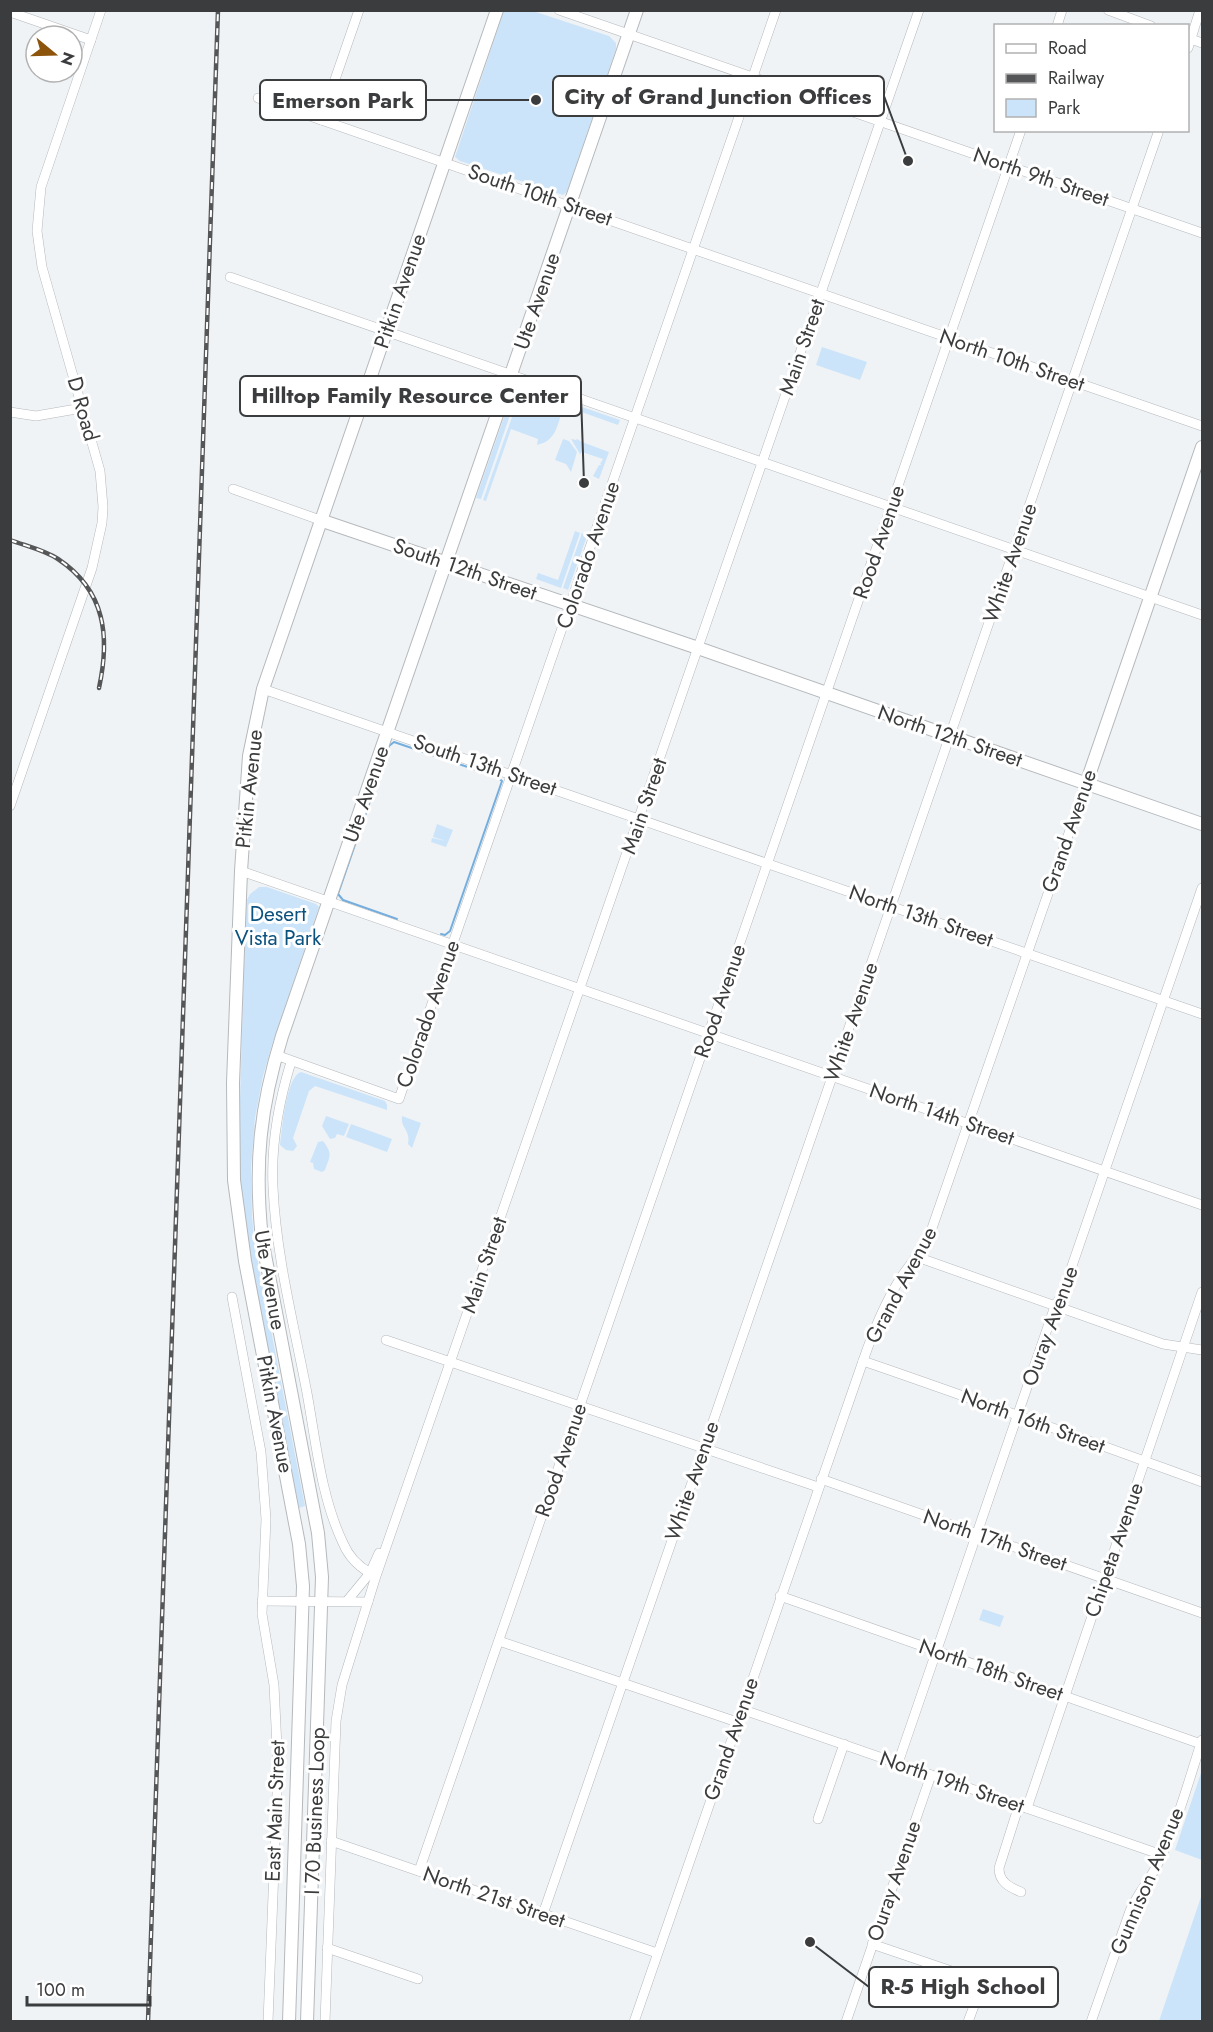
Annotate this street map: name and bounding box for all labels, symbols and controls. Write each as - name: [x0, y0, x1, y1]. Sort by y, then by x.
- north arrow: [24, 24, 84, 84]
- legend: [994, 24, 1189, 132]
- text: Road: [1048, 35, 1087, 61]
- text: N: [55, 49, 81, 68]
- text: Railway: [1048, 65, 1104, 91]
- callout: City of Grand Junction Offices: [553, 76, 884, 116]
- callout: Emerson Park: [260, 80, 426, 120]
- text: City of Grand Junction Offices: [565, 80, 871, 112]
- text: Emerson Park: [272, 84, 414, 116]
- text: Park: [1048, 95, 1080, 121]
- street label: North 9th Street: [969, 140, 1113, 214]
- street label: South 10th Street: [464, 156, 616, 234]
- street label: Pitkin Avenue: [366, 229, 434, 352]
- street label: Ute Avenue: [506, 248, 568, 353]
- street label: Main Street: [772, 295, 832, 399]
- street label: North 10th Street: [935, 321, 1089, 399]
- street label: D Road: [60, 373, 106, 445]
- callout: Hilltop Family Resource Center: [240, 376, 581, 416]
- text: Hilltop Family Resource Center: [251, 379, 569, 411]
- street label: Colorado Avenue: [549, 477, 627, 633]
- street label: Rood Avenue: [846, 481, 913, 603]
- street label: White Avenue: [975, 499, 1045, 627]
- street label: South 12th Street: [389, 530, 541, 608]
- street label: North 12th Street: [874, 697, 1026, 775]
- street label: South 13th Street: [409, 726, 561, 804]
- street label: Pitkin Avenue: [228, 728, 270, 850]
- street label: Ute Avenue: [335, 741, 397, 846]
- street label: Main Street: [614, 754, 674, 858]
- street label: Grand Avenue: [1034, 765, 1104, 897]
- street label: North 13th Street: [845, 877, 997, 955]
- park label: Desert Vista Park: [235, 899, 322, 953]
- street label: Colorado Avenue: [389, 936, 467, 1092]
- street label: Rood Avenue: [687, 940, 754, 1062]
- street label: White Avenue: [816, 958, 886, 1086]
- street label: North 14th Street: [866, 1075, 1018, 1153]
- street label: Main Street: [454, 1213, 514, 1317]
- street label: Grand Avenue: [858, 1221, 944, 1349]
- street label: Ute Avenue: [246, 1228, 294, 1332]
- street label: Ouray Avenue: [1014, 1262, 1086, 1390]
- street label: Pitkin Avenue: [249, 1353, 301, 1476]
- street label: North 16th Street: [957, 1381, 1109, 1461]
- street label: Rood Avenue: [528, 1399, 595, 1521]
- street label: White Avenue: [657, 1417, 727, 1545]
- street label: Chipeta Avenue: [1077, 1479, 1151, 1621]
- street label: North 17th Street: [919, 1501, 1071, 1579]
- street label: North 18th Street: [915, 1631, 1067, 1709]
- street label: Grand Avenue: [696, 1673, 766, 1805]
- street label: I 70 Business Loop: [297, 1727, 333, 1895]
- street label: East Main Street: [258, 1740, 292, 1882]
- street label: North 19th Street: [876, 1743, 1028, 1821]
- street label: Gunnison Avenue: [1102, 1802, 1192, 1959]
- street label: Ouray Avenue: [859, 1816, 929, 1945]
- street label: North 21st Street: [419, 1859, 569, 1935]
- callout: R-5 High School: [869, 1967, 1058, 2007]
- scale bar: [27, 1969, 150, 2007]
- text: R-5 High School: [881, 1970, 1045, 2002]
- text: 100 m: [36, 1977, 85, 2003]

